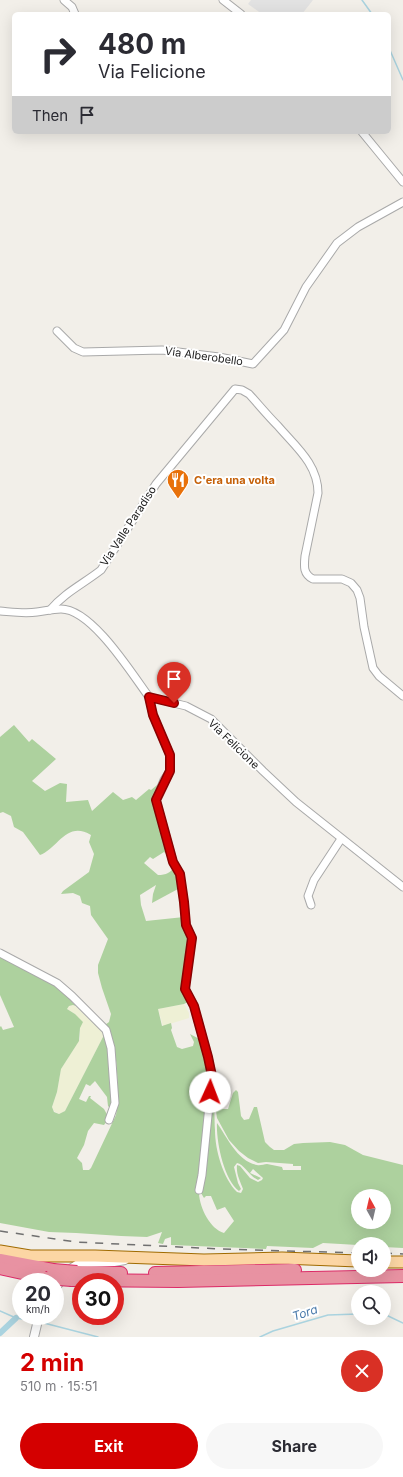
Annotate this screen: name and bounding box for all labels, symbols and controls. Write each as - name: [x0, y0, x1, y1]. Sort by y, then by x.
- text: 480 m: [98, 27, 186, 61]
- icon: right: [32, 28, 84, 80]
- text: Via Felicione: [98, 61, 206, 82]
- icon: arrive: [76, 104, 98, 126]
- text: Then: [32, 106, 68, 125]
- street label: Via Alberobello: [164, 344, 244, 368]
- restaurant icon: C'era una volta: [165, 467, 191, 500]
- place label: C'era una volta: [194, 473, 275, 487]
- street label: Via Valle Paradiso: [97, 483, 159, 569]
- pin: [157, 662, 191, 703]
- icon: arrive: [163, 668, 185, 690]
- street label: Via Felicione: [205, 716, 263, 772]
- position arrow: [189, 1071, 231, 1113]
- north arrow: [351, 1189, 391, 1229]
- map controls: [351, 1189, 391, 1325]
- button: sound: [351, 1237, 391, 1277]
- speed limit sign: 30: [72, 1273, 124, 1325]
- text: 20: [25, 1282, 51, 1306]
- button: search: [351, 1285, 391, 1325]
- water label: Tora: [290, 1301, 319, 1324]
- text: km/h: [26, 1303, 50, 1315]
- text: 2 min: [20, 1348, 84, 1377]
- button: close: [341, 1350, 383, 1392]
- text: 510 m · 15:51: [20, 1378, 98, 1394]
- button: Exit: [20, 1423, 198, 1469]
- button: Share: [206, 1423, 383, 1469]

